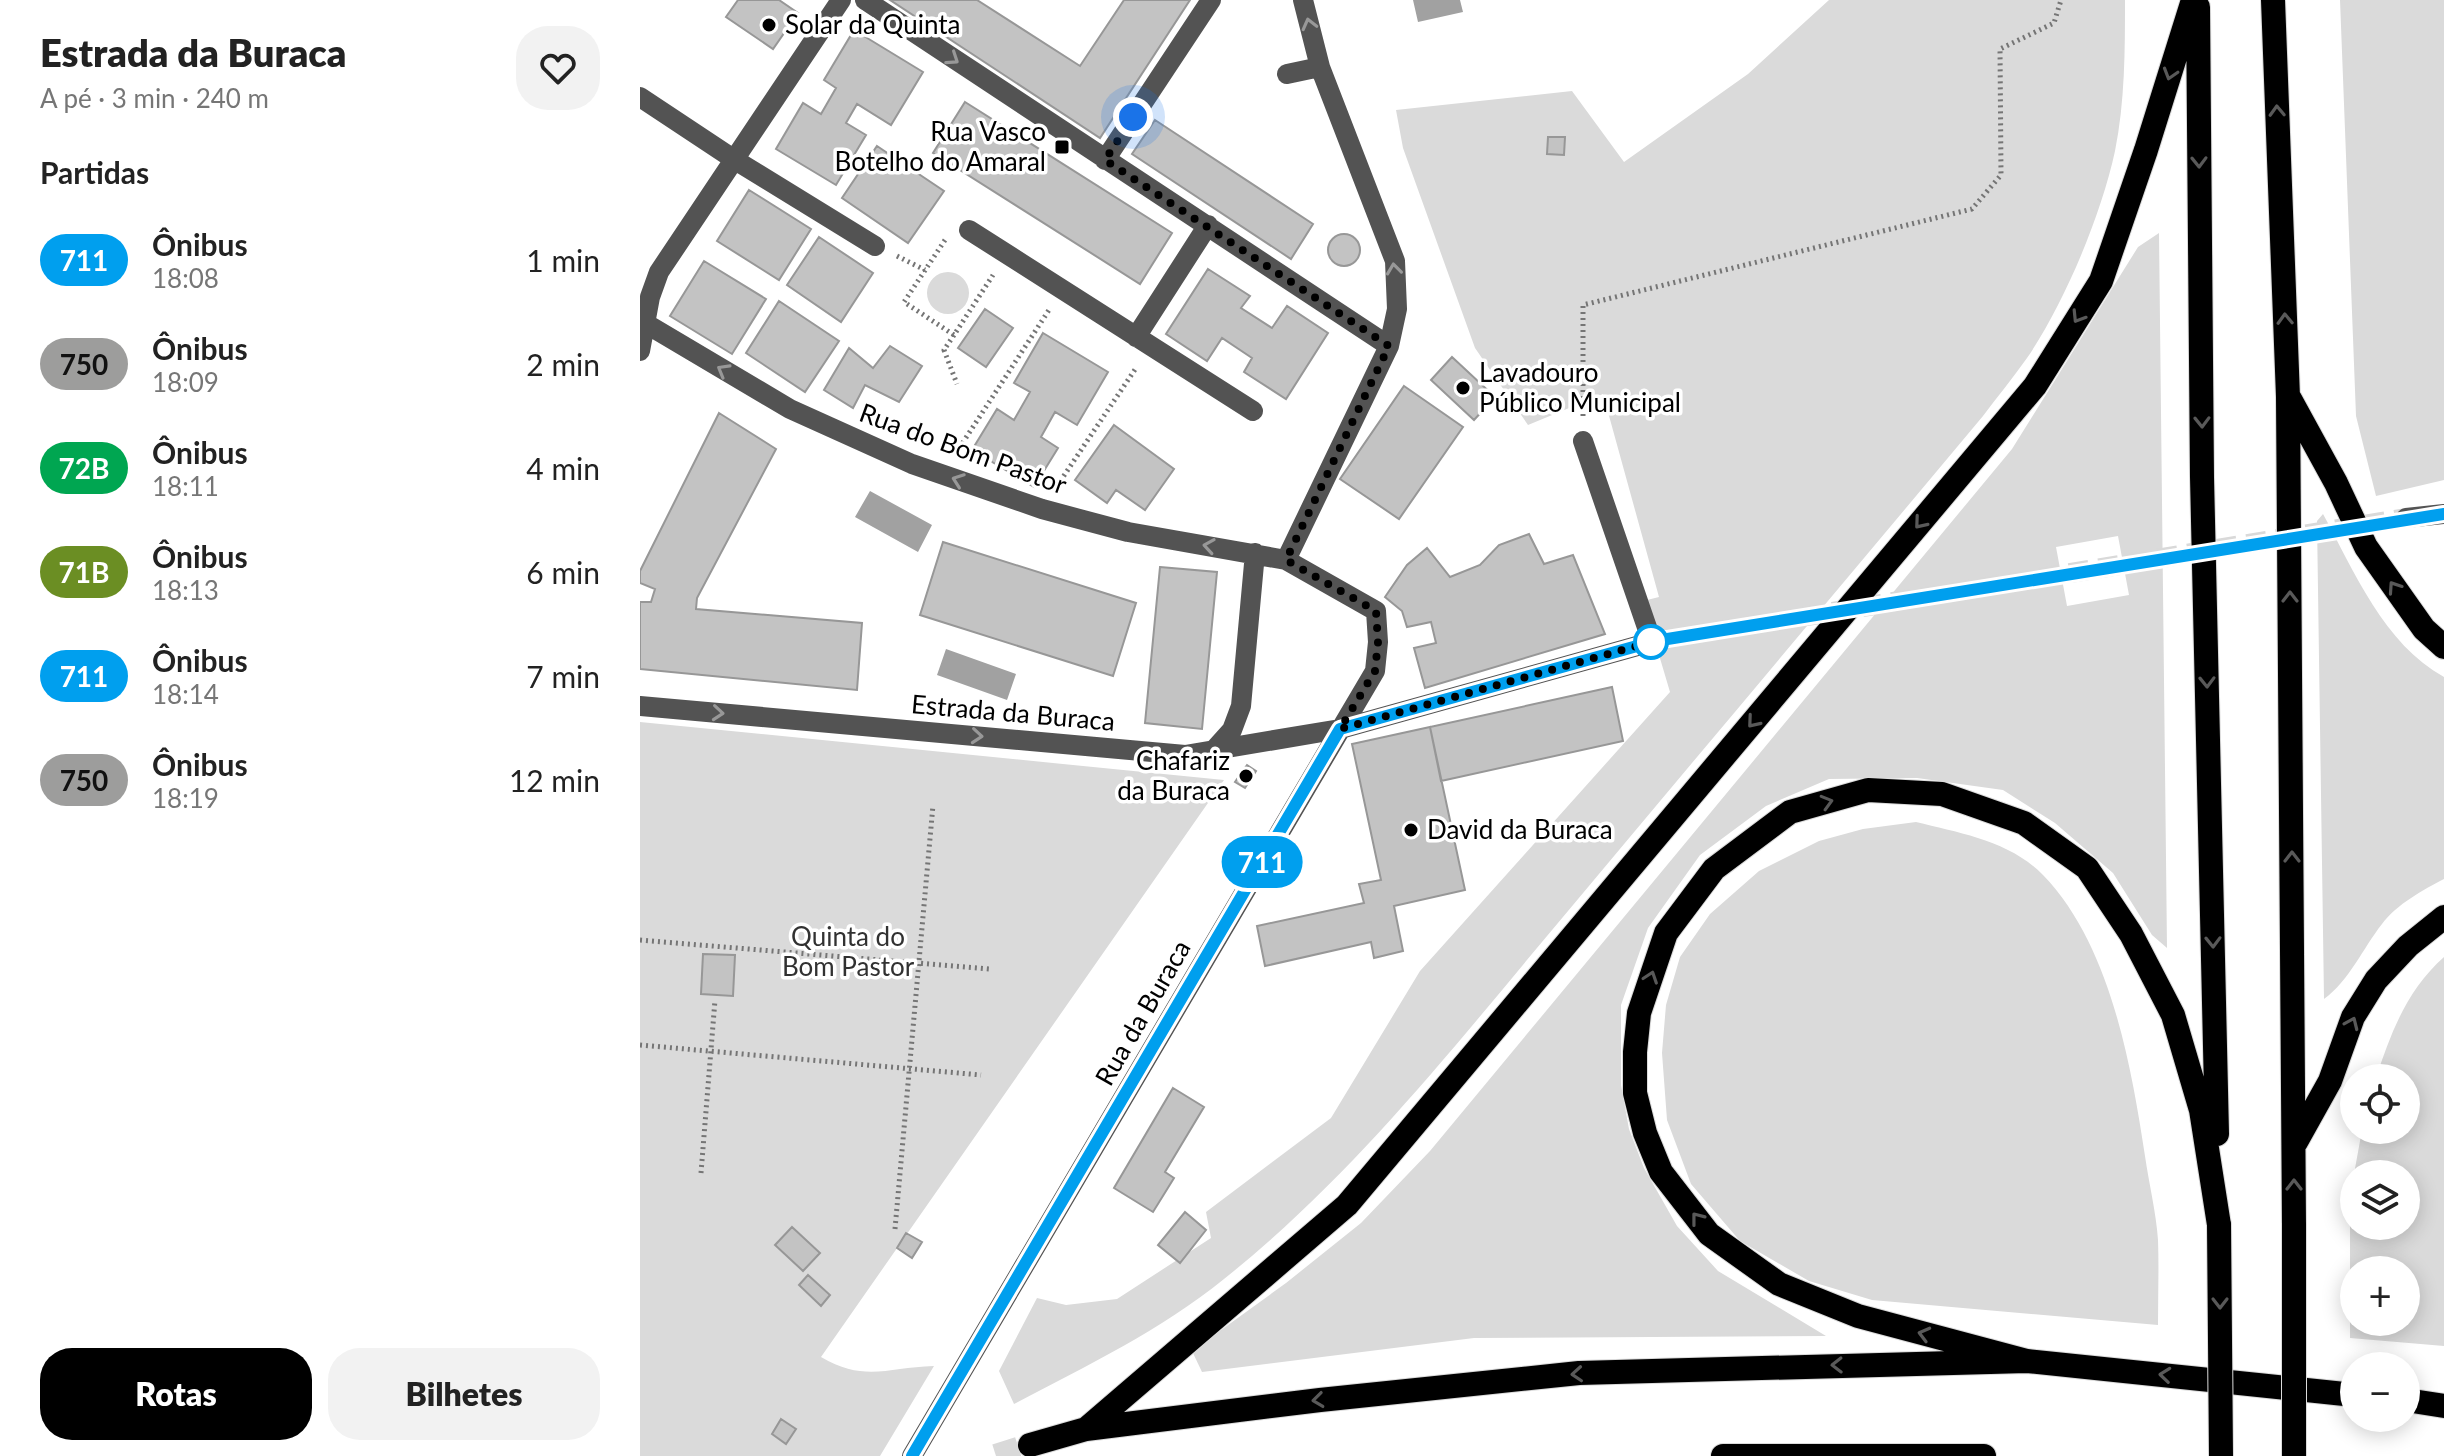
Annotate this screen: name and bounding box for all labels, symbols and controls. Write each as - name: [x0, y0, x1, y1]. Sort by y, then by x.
- place label: Solar da Quinta: [785, 8, 960, 40]
- marker: Solar da Quinta: [760, 16, 778, 34]
- one-way arrow: [1301, 18, 1318, 31]
- button: heart: [516, 26, 600, 110]
- text: Estrada da Buraca: [40, 29, 347, 75]
- one-way arrow: [944, 49, 959, 64]
- one-way arrow: [2163, 67, 2179, 81]
- text: A pé · 3 min · 240 m: [40, 82, 269, 114]
- your location: [1113, 97, 1153, 137]
- one-way arrow: [2269, 104, 2286, 117]
- place label: Rua Vasco Botelho do Amaral: [835, 115, 1046, 177]
- marker: Rua Vasco Botelho do Amaral: [1053, 138, 1071, 156]
- text: Partidas: [40, 154, 149, 190]
- one-way arrow: [2190, 156, 2208, 169]
- text: Ônibus: [152, 226, 248, 262]
- text: 1 min: [526, 242, 600, 278]
- text: 711: [60, 243, 108, 277]
- text: 18:08: [152, 262, 219, 294]
- one-way arrow: [1386, 262, 1403, 275]
- one-way arrow: [2073, 308, 2088, 323]
- one-way arrow: [2277, 312, 2294, 325]
- text: Ônibus: [152, 330, 248, 366]
- text: 2 min: [526, 346, 600, 382]
- text: 750: [60, 347, 108, 381]
- place label: Lavadouro Público Municipal: [1479, 356, 1681, 418]
- one-way arrow: [718, 364, 732, 380]
- text: 18:09: [152, 366, 219, 398]
- marker: Lavadouro Público Municipal: [1454, 379, 1472, 397]
- street label: Rua do Bom Pastor: [855, 396, 1072, 501]
- one-way arrow: [2193, 416, 2211, 429]
- text: Ônibus: [152, 434, 248, 470]
- text: 4 min: [526, 450, 600, 486]
- text: 72B: [59, 451, 109, 485]
- text: 18:11: [152, 470, 219, 502]
- one-way arrow: [952, 473, 966, 489]
- one-way arrow: [1915, 513, 1930, 528]
- text: Ônibus: [152, 538, 248, 574]
- one-way arrow: [1202, 538, 1216, 555]
- text: 6 min: [526, 554, 600, 590]
- text: 71B: [59, 555, 109, 589]
- text: 18:13: [152, 574, 219, 606]
- one-way arrow: [2389, 582, 2404, 596]
- one-way arrow: [2281, 590, 2299, 603]
- unlabelled marker: [1634, 625, 1668, 659]
- text: Ônibus: [152, 642, 248, 678]
- text: 7 min: [526, 658, 600, 694]
- text: 711: [60, 659, 108, 693]
- one-way arrow: [2198, 676, 2216, 689]
- text: 18:14: [152, 678, 219, 710]
- street label: Estrada da Buraca: [910, 687, 1116, 737]
- one-way arrow: [712, 704, 725, 721]
- one-way arrow: [1748, 712, 1763, 727]
- one-way arrow: [971, 727, 984, 744]
- place label: Chafariz da Buraca: [1117, 744, 1230, 806]
- text: Ônibus: [152, 746, 248, 782]
- text: 12 min: [509, 762, 600, 798]
- text: 750: [60, 763, 108, 797]
- marker: Chafariz da Buraca: [1237, 767, 1255, 785]
- text: 18:19: [152, 782, 219, 814]
- one-way arrow: [1820, 794, 1834, 811]
- place label: David da Buraca: [1427, 813, 1613, 845]
- marker: David da Buraca: [1402, 821, 1420, 839]
- line badge: 711: [1216, 836, 1308, 888]
- text: 711: [1238, 845, 1286, 879]
- one-way arrow: [2283, 850, 2301, 863]
- park label: Quinta do Bom Pastor: [782, 920, 915, 982]
- street label: Rua da Buraca: [1088, 934, 1197, 1091]
- one-way arrow: [2204, 936, 2222, 949]
- one-way arrow: [1642, 971, 1658, 985]
- one-way arrow: [2342, 1017, 2358, 1031]
- map controls: [2340, 1064, 2420, 1432]
- button: locate: [2340, 1064, 2420, 1144]
- button: layers: [2340, 1160, 2420, 1240]
- one-way arrow: [2285, 1178, 2303, 1191]
- one-way arrow: [1692, 1212, 1706, 1227]
- button: +: [2340, 1256, 2420, 1336]
- one-way arrow: [2211, 1297, 2229, 1310]
- one-way arrow: [1918, 1326, 1932, 1343]
- button: Rotas: [40, 1348, 312, 1440]
- button: Bilhetes: [328, 1348, 600, 1440]
- button: −: [2340, 1352, 2420, 1432]
- one-way arrow: [1830, 1357, 1843, 1374]
- one-way arrow: [1570, 1365, 1583, 1382]
- one-way arrow: [2158, 1367, 2171, 1384]
- one-way arrow: [1311, 1391, 1324, 1408]

